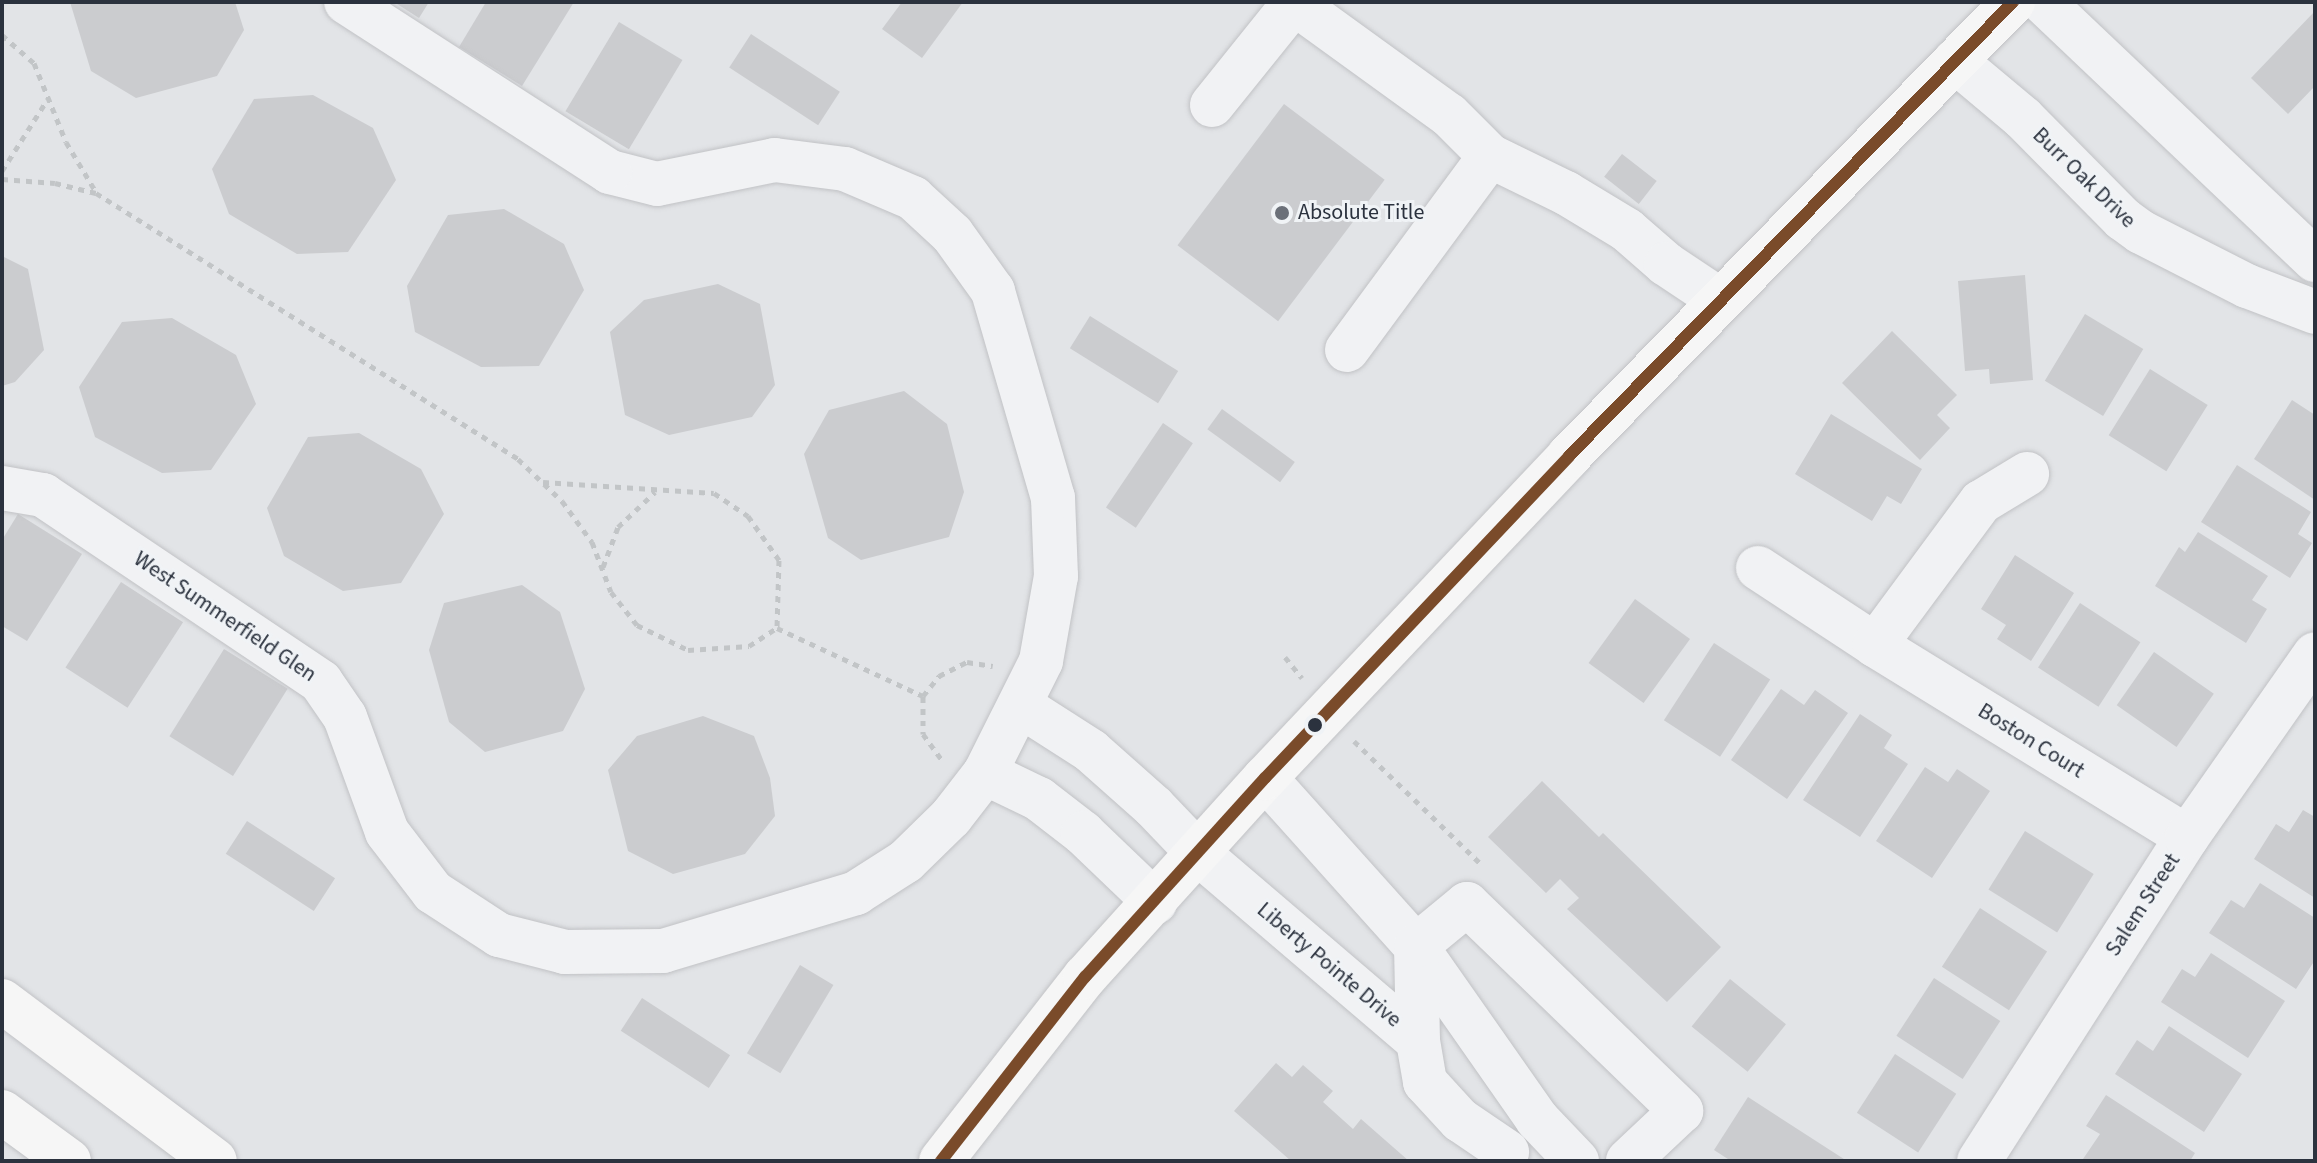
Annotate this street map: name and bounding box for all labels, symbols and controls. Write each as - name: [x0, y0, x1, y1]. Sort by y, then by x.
- street label: Burr Oak Drive: [2027, 122, 2141, 234]
- place label: Absolute Title: [1298, 200, 1424, 226]
- marker: Absolute Title: [1273, 204, 1291, 222]
- street label: West Summerfield Glen: [129, 546, 321, 688]
- street label: Boston Court: [1973, 698, 2089, 784]
- unlabelled marker: [1307, 717, 1323, 733]
- street label: Salem Street: [2100, 849, 2186, 961]
- street label: Liberty Pointe Drive: [1251, 897, 1407, 1033]

